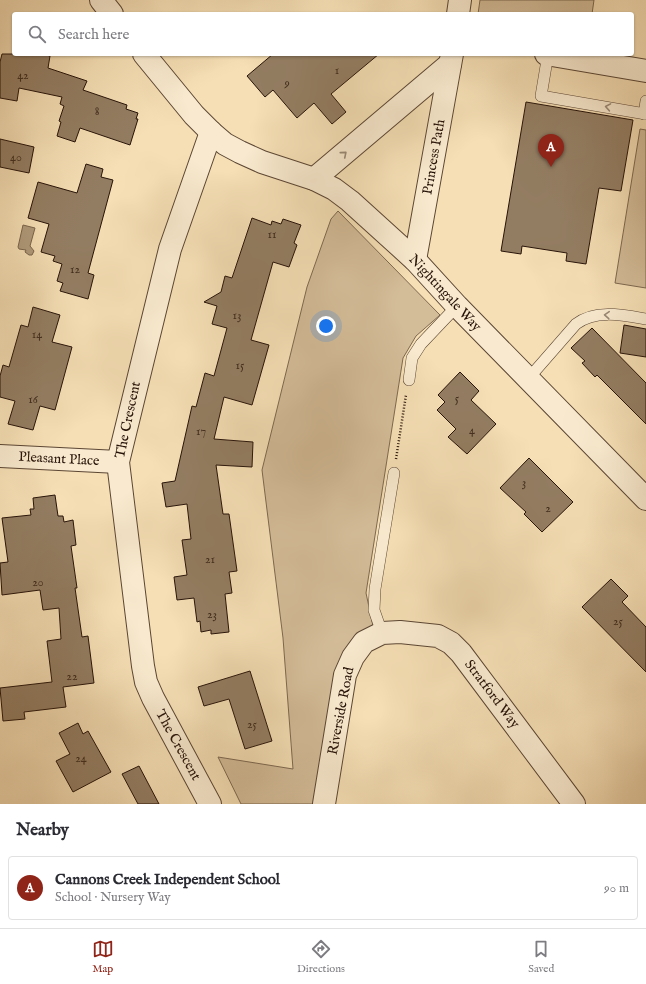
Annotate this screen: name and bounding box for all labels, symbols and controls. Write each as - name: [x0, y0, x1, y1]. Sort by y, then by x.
- search box: [12, 12, 634, 56]
- icon: search: [26, 23, 48, 45]
- text: Search here: [58, 25, 129, 44]
- house number: 1: [335, 63, 339, 78]
- house number: 42: [17, 68, 29, 83]
- house number: 9: [283, 76, 290, 91]
- house number: 8: [95, 104, 100, 119]
- one-way arrow: [604, 104, 611, 112]
- street label: Princess Path: [419, 117, 450, 196]
- pin: A: [538, 134, 564, 167]
- house number: 40: [10, 150, 22, 165]
- one-way arrow: [339, 151, 347, 158]
- house number: 11: [268, 227, 276, 242]
- street label: Nightingale Way: [405, 251, 485, 335]
- house number: 12: [70, 262, 80, 277]
- house number: 13: [233, 308, 241, 323]
- one-way arrow: [604, 311, 610, 320]
- your location: [316, 316, 336, 336]
- house number: 14: [32, 327, 42, 342]
- house number: 15: [236, 358, 245, 373]
- street label: The Crescent: [111, 380, 145, 460]
- house number: 5: [455, 391, 460, 406]
- house number: 16: [28, 392, 39, 407]
- house number: 4: [469, 423, 475, 438]
- house number: 17: [196, 424, 206, 439]
- street label: Pleasant Place: [18, 448, 100, 470]
- house number: 3: [522, 475, 526, 490]
- house number: 2: [545, 501, 551, 516]
- house number: 21: [205, 552, 215, 567]
- house number: 20: [32, 575, 44, 590]
- house number: 23: [207, 607, 217, 622]
- house number: 25: [613, 614, 624, 629]
- street label: Stratford Way: [460, 656, 524, 732]
- street label: Riverside Road: [324, 665, 358, 756]
- house number: 22: [66, 669, 78, 684]
- street label: The Crescent: [151, 706, 205, 784]
- house number: 25: [247, 717, 258, 732]
- house number: 24: [75, 751, 87, 766]
- text: Nearby: [16, 820, 69, 841]
- text: Cannons Creek Independent School: [55, 870, 280, 889]
- text: A: [26, 880, 34, 897]
- text: 90 m: [604, 880, 629, 897]
- text: School · Nursery Way: [55, 889, 171, 906]
- tab: Map: [92, 938, 114, 976]
- tab: Directions: [297, 938, 345, 976]
- tab: Saved: [528, 938, 554, 976]

